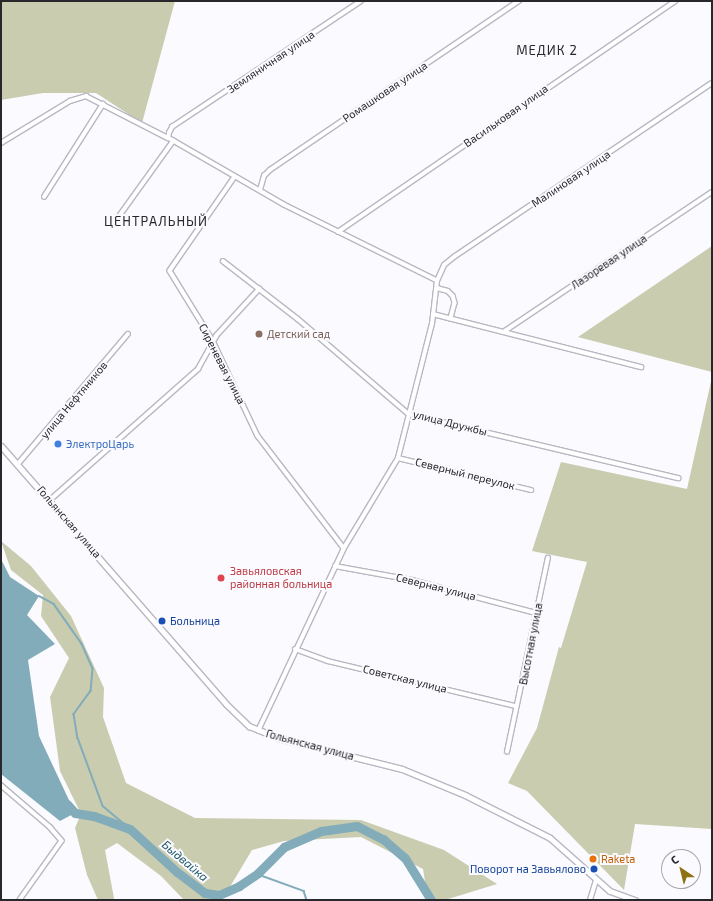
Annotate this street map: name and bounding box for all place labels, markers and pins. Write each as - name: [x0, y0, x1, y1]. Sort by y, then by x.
- place label: Детский сад: [267, 327, 330, 341]
- marker: Детский сад: [254, 329, 264, 339]
- place label: ЭлектроЦарь: [66, 437, 134, 451]
- marker: ЭлектроЦарь: [53, 439, 63, 449]
- place label: Завьяловская районная больница: [230, 565, 332, 591]
- marker: Завьяловская районная больница: [215, 572, 227, 584]
- place label: Больница: [170, 614, 220, 628]
- marker: Больница: [157, 616, 167, 626]
- place label: Raketa: [601, 852, 635, 866]
- marker: Raketa: [588, 854, 598, 864]
- place label: Поворот на Завьялово: [470, 862, 586, 876]
- marker: Поворот на Завьялово: [589, 864, 599, 874]

